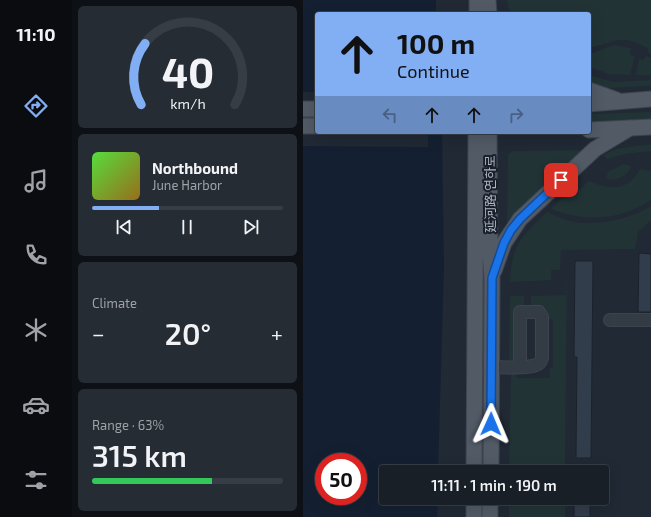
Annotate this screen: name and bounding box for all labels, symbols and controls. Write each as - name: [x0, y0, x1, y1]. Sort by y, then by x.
- text: 11:10: [16, 23, 56, 45]
- text: 100 m: [397, 26, 475, 60]
- icon: ahead: [331, 28, 383, 80]
- text: 40: [161, 46, 214, 96]
- text: Continue: [397, 60, 470, 82]
- icon: directions: [22, 92, 50, 120]
- text: km/h: [170, 94, 205, 111]
- icon: left: [379, 104, 401, 126]
- icon: ahead: [421, 104, 443, 126]
- icon: ahead: [463, 104, 485, 126]
- icon: right: [505, 104, 527, 126]
- street label: 延河路 연하로: [482, 155, 498, 233]
- text: Northbound: [152, 159, 238, 177]
- pin: [544, 163, 578, 197]
- icon: music: [22, 167, 50, 195]
- icon: arrive: [550, 169, 572, 191]
- text: June Harbor: [152, 177, 222, 193]
- icon: previous: [113, 216, 135, 238]
- icon: pause: [176, 216, 198, 238]
- icon: next: [240, 216, 262, 238]
- icon: phone: [22, 241, 50, 269]
- text: Climate: [92, 295, 137, 311]
- text: 20°: [165, 315, 211, 351]
- icon: climate: [22, 316, 50, 344]
- text: −: [92, 320, 105, 346]
- text: +: [271, 320, 283, 346]
- icon: car: [22, 391, 50, 419]
- position arrow: [470, 403, 512, 445]
- text: Range · 63%: [92, 417, 164, 433]
- text: 315 km: [92, 437, 187, 473]
- speed limit sign: 50: [315, 453, 367, 505]
- icon: filters: [22, 466, 50, 494]
- text: 11:11 · 1 min · 190 m: [431, 476, 557, 494]

